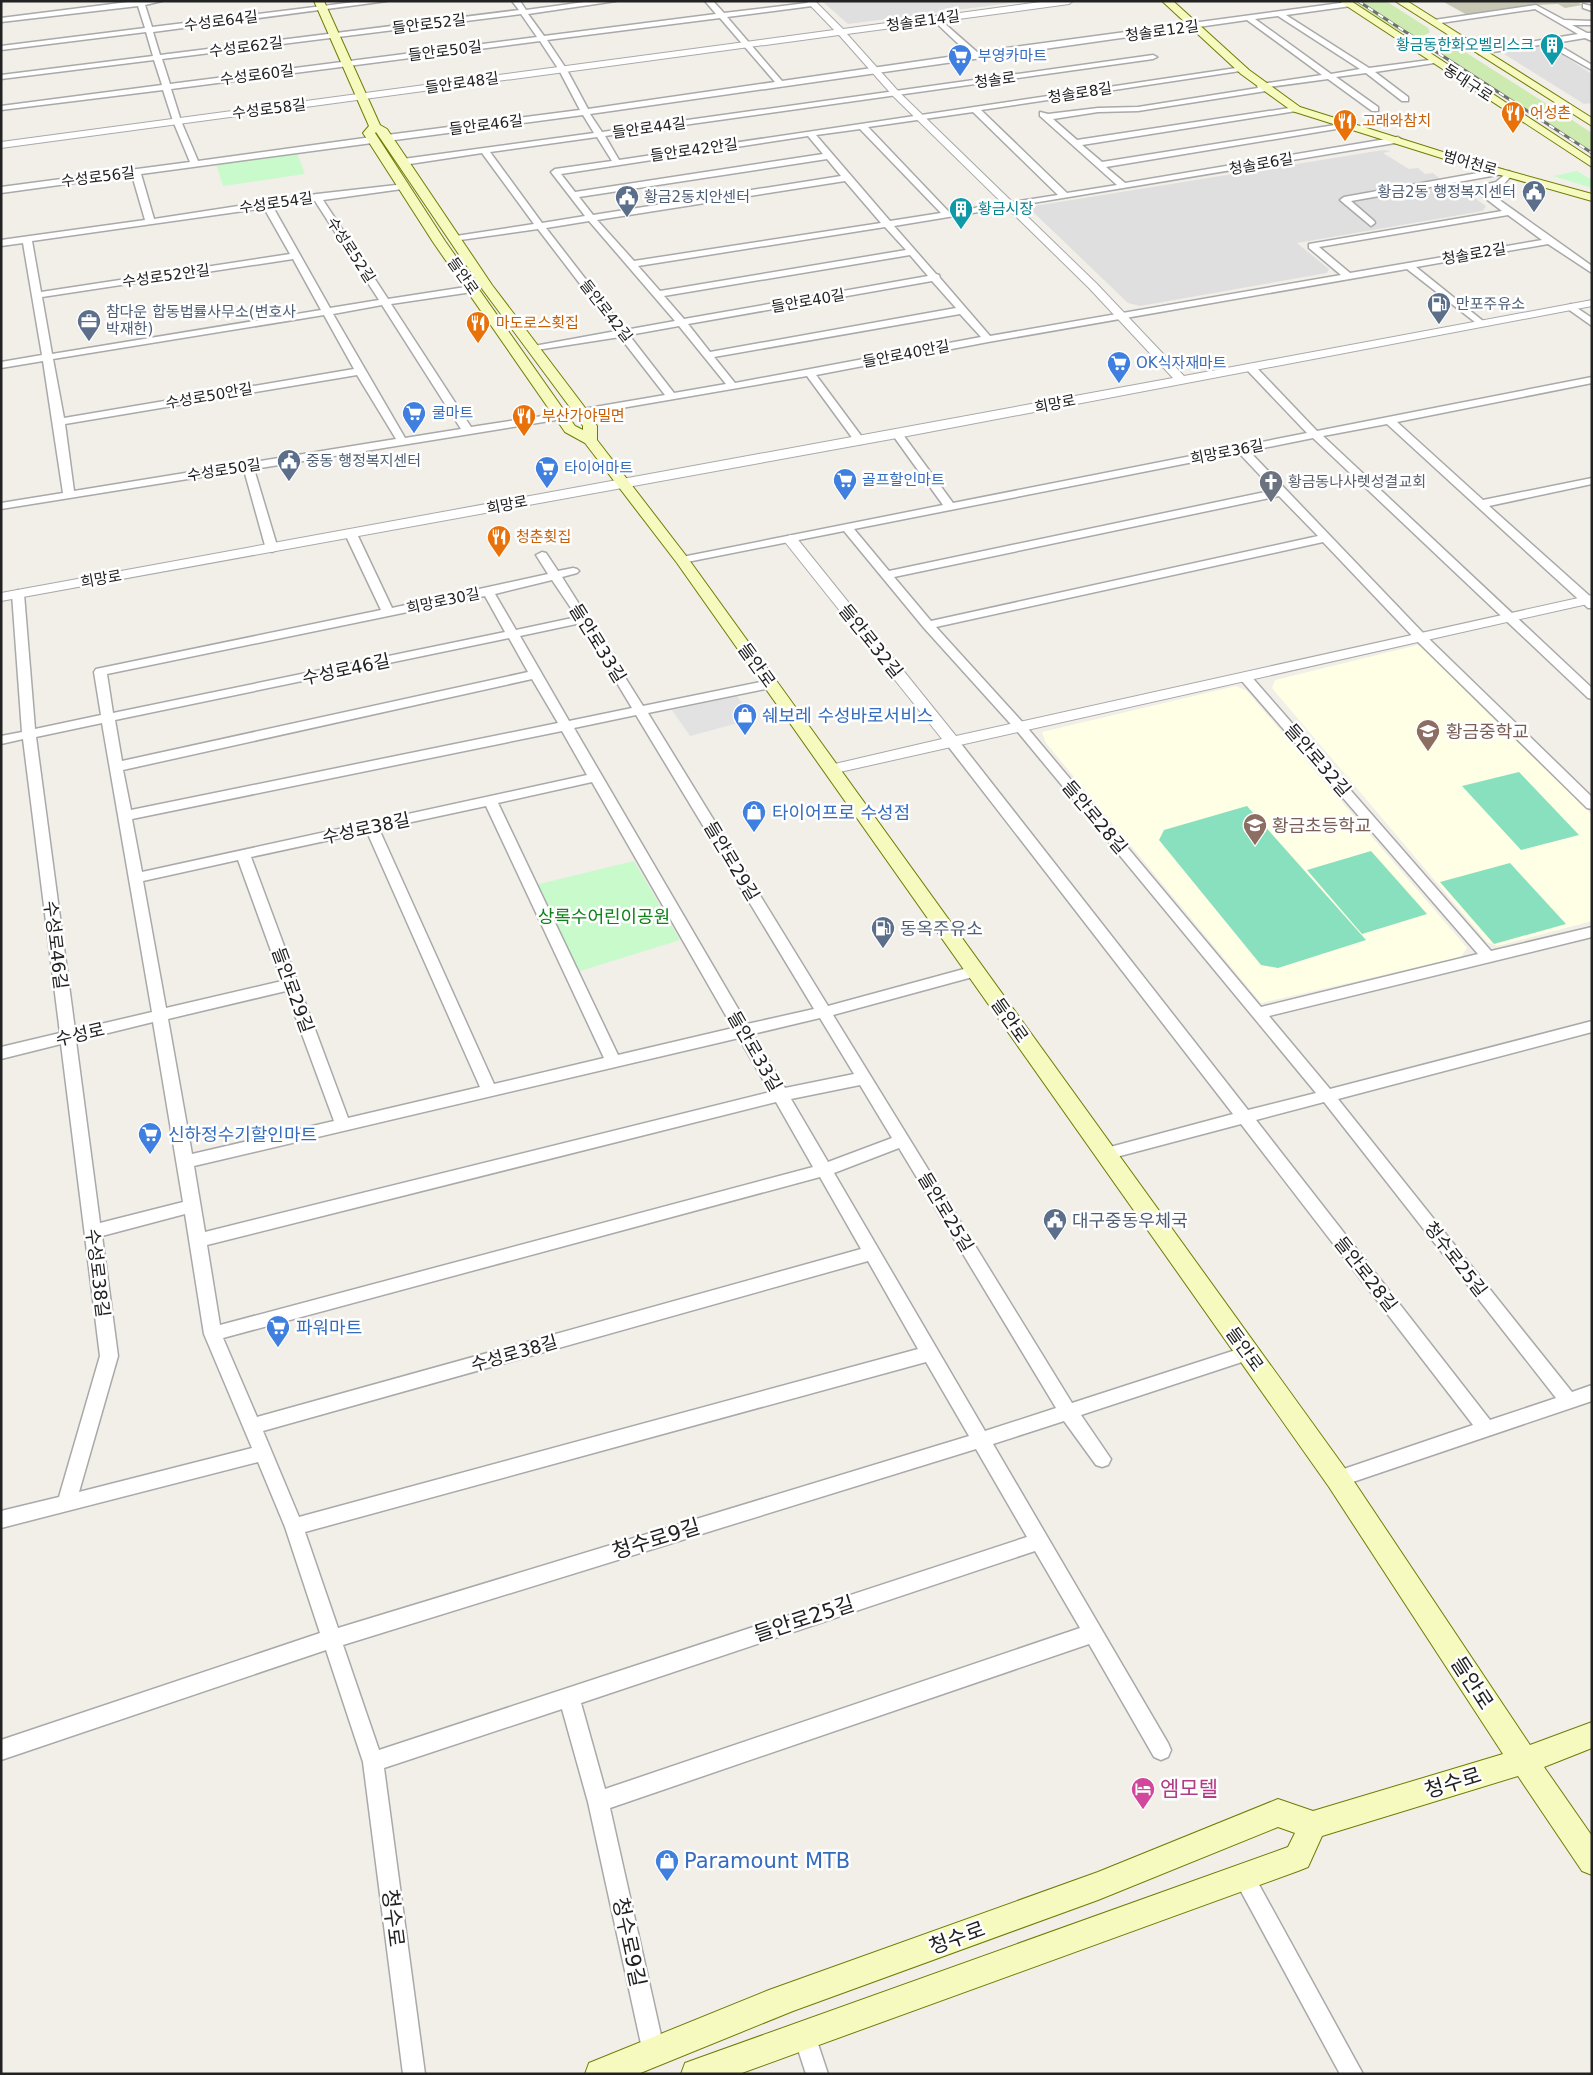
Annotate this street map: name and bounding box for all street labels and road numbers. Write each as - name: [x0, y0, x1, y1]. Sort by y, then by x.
- street label: 청솔로14길: [885, 7, 961, 35]
- street label: 수성로64길: [183, 8, 259, 34]
- street label: 들안로52길: [391, 11, 467, 37]
- street label: 청솔로12길: [1124, 17, 1200, 45]
- street label: 수성로62길: [208, 34, 284, 60]
- street label: 들안로50길: [407, 38, 483, 64]
- street label: 동대구로: [1440, 60, 1496, 106]
- street label: 수성로60길: [219, 62, 295, 88]
- street label: 청솔로: [973, 68, 1017, 92]
- street label: 들안로48길: [424, 69, 500, 97]
- street label: 청솔로8길: [1047, 79, 1113, 107]
- street label: 수성로58길: [231, 96, 307, 122]
- street label: 들안로46길: [448, 112, 524, 138]
- street label: 들안로44길: [611, 114, 687, 142]
- street label: 들안로42안길: [649, 135, 739, 165]
- street label: 범어천로: [1441, 147, 1499, 179]
- street label: 청솔로6길: [1228, 150, 1294, 178]
- street label: 수성로56길: [60, 164, 136, 190]
- street label: 수성로54길: [238, 189, 314, 217]
- street label: 수성로52길: [323, 214, 379, 286]
- street label: 청솔로2길: [1441, 240, 1507, 268]
- street label: 들안로: [444, 254, 482, 298]
- street label: 수성로52안길: [121, 261, 211, 291]
- street label: 들안로42길: [576, 276, 636, 346]
- street label: 들안로40길: [770, 286, 846, 316]
- street label: 들안로40안길: [861, 337, 951, 371]
- street label: 수성로50안길: [164, 379, 254, 413]
- street label: 희망로: [1033, 391, 1077, 417]
- street label: 희망로36길: [1189, 436, 1265, 468]
- street label: 수성로50길: [186, 455, 262, 485]
- street label: 희망로: [485, 492, 529, 518]
- street label: 희망로: [79, 567, 123, 591]
- street label: 희망로30길: [405, 584, 481, 618]
- street label: 들안로33길: [565, 600, 631, 686]
- street label: 들안로32길: [835, 600, 907, 682]
- street label: 들안로: [734, 639, 780, 691]
- street label: 수성로46길: [300, 649, 392, 689]
- street label: 들안로32길: [1281, 719, 1355, 801]
- street label: 들안로28길: [1058, 776, 1132, 858]
- street label: 수성로38길: [320, 808, 412, 848]
- street label: 들안로29길: [700, 817, 764, 905]
- street label: 수성로46길: [40, 899, 72, 991]
- street label: 들안로29길: [268, 945, 318, 1035]
- street label: 들안로: [987, 994, 1033, 1046]
- street label: 들안로33길: [724, 1007, 786, 1095]
- street label: 수성로: [53, 1018, 107, 1050]
- street label: 들안로25길: [914, 1168, 978, 1256]
- street label: 청수로25길: [1420, 1217, 1492, 1301]
- street label: 수성로38길: [82, 1227, 114, 1319]
- street label: 들안로28길: [1330, 1232, 1402, 1316]
- street label: 들안로: [1222, 1323, 1268, 1375]
- street label: 수성로38길: [468, 1331, 560, 1375]
- street label: 청수로9길: [609, 1514, 703, 1564]
- street label: 들안로25길: [751, 1592, 857, 1646]
- street label: 들안로: [1446, 1652, 1498, 1714]
- street label: 청수로: [1422, 1763, 1484, 1803]
- street label: 청수로: [378, 1888, 408, 1948]
- street label: 청수로9길: [608, 1895, 650, 1989]
- street label: 청수로: [926, 1917, 988, 1959]

